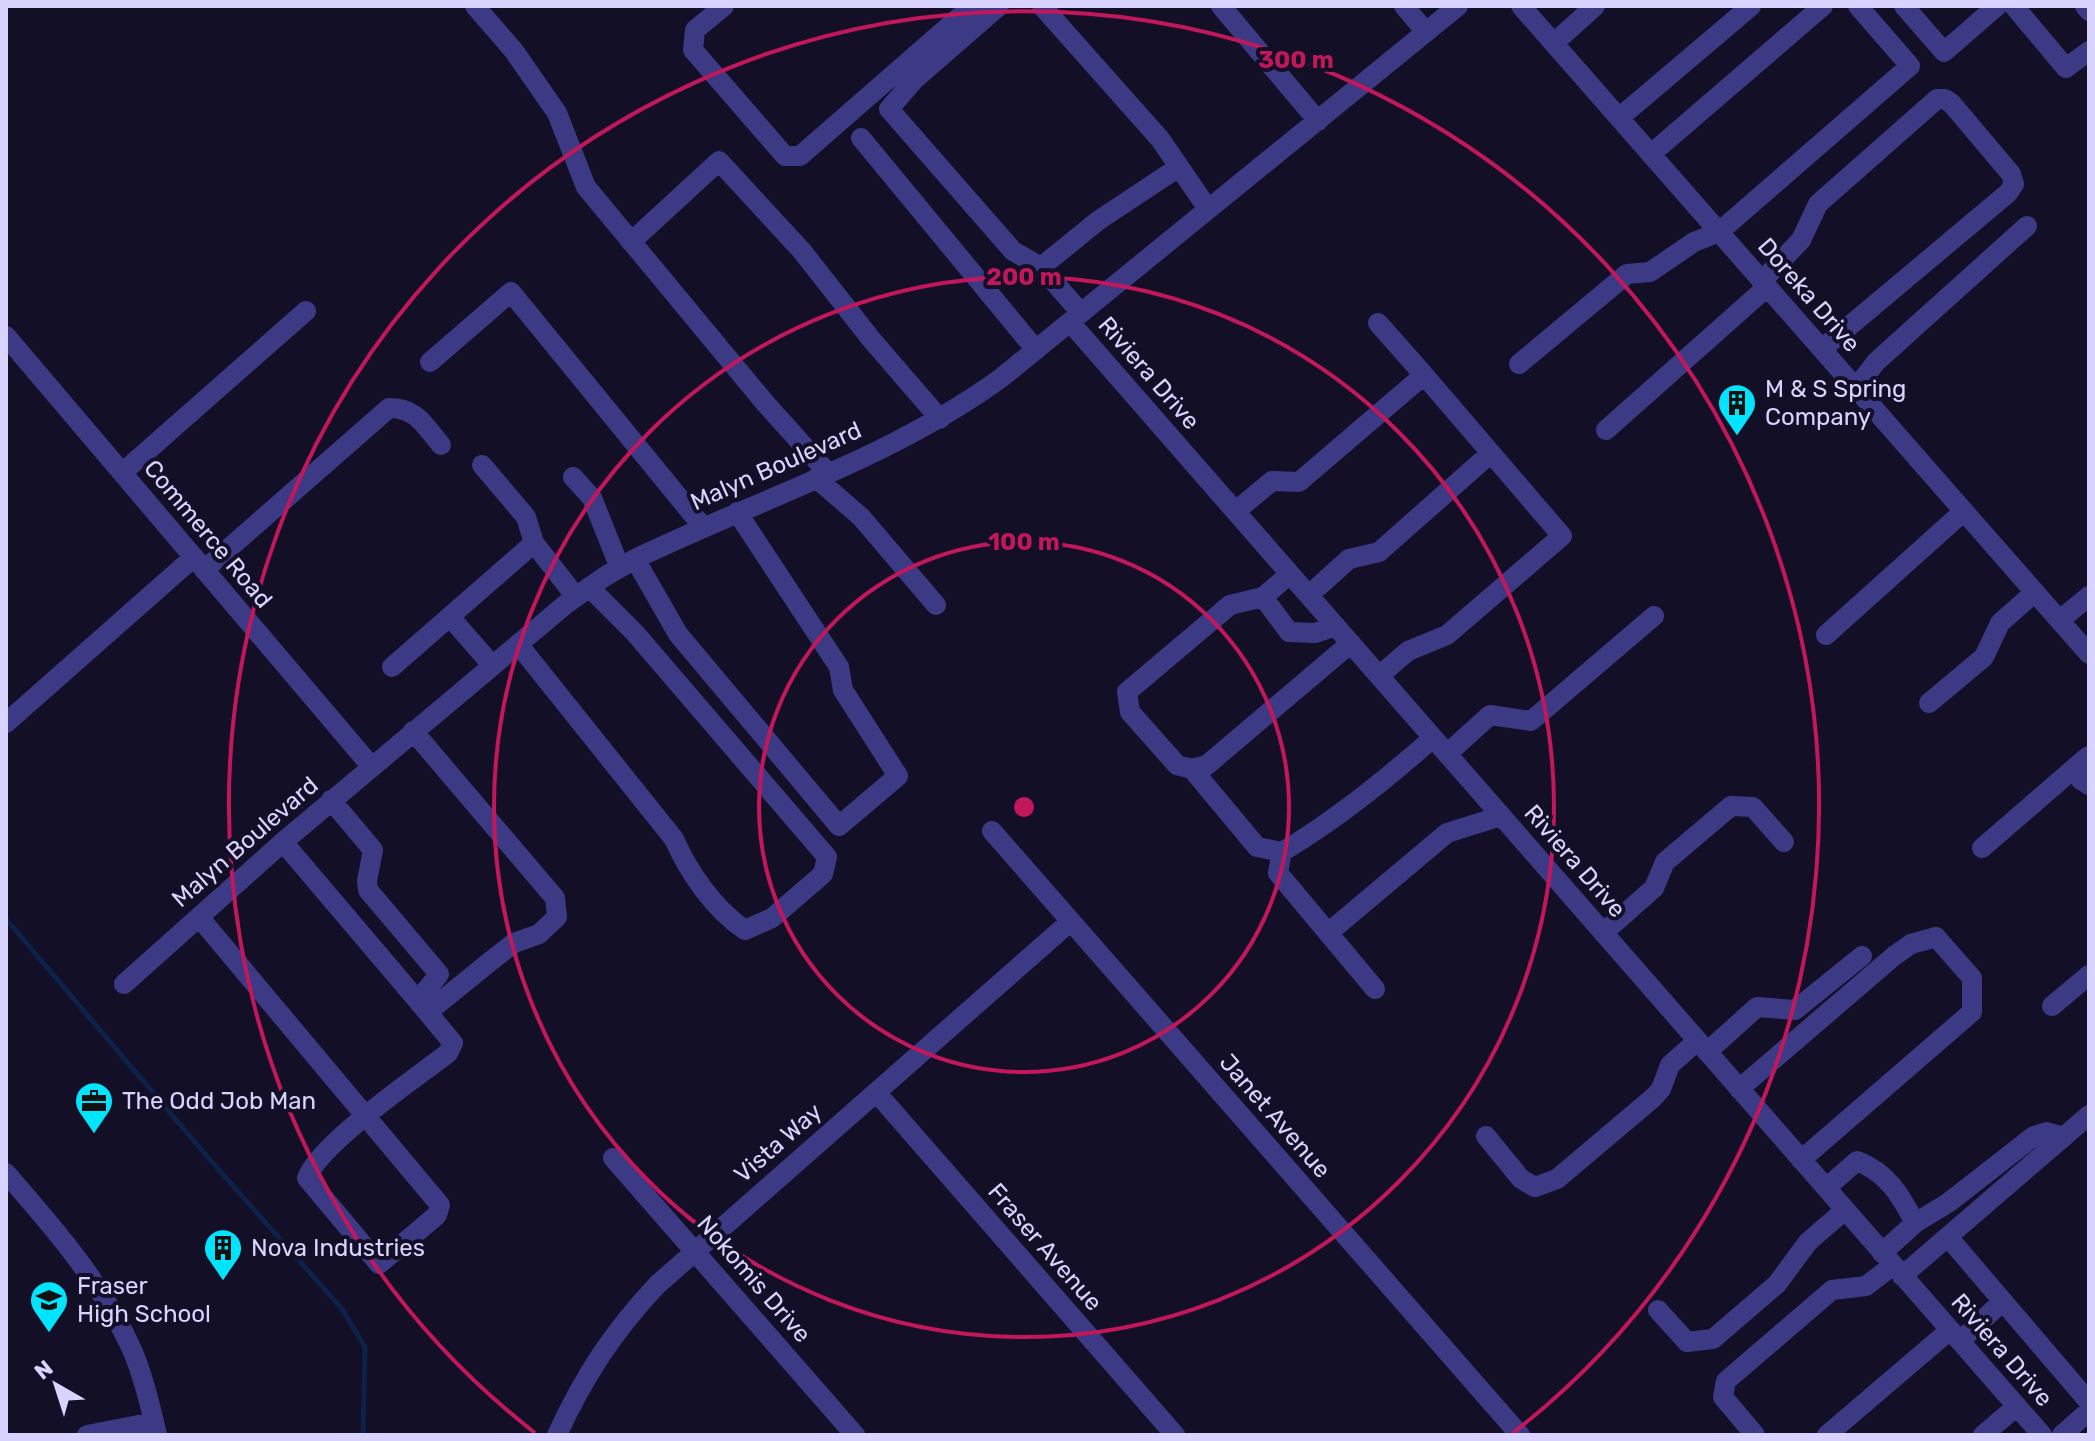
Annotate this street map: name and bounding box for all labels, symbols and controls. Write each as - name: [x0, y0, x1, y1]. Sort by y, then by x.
- text: 300 m: [1258, 46, 1334, 74]
- street label: Doreka Drive: [1752, 232, 1866, 358]
- text: 200 m: [986, 263, 1062, 291]
- street label: Riviera Drive: [1093, 311, 1205, 435]
- place label: M & S Spring Company: [1765, 375, 1906, 431]
- building icon: M & S Spring Company: [1716, 382, 1758, 437]
- street label: Malyn Boulevard: [686, 416, 866, 516]
- street label: Commerce Road: [138, 454, 278, 614]
- text: 100 m: [988, 528, 1060, 556]
- street label: Malyn Boulevard: [166, 771, 324, 913]
- centre of rings: [1010, 793, 1038, 821]
- street label: Riviera Drive: [1519, 799, 1631, 923]
- street label: Janet Avenue: [1214, 1048, 1336, 1184]
- office icon: The Odd Job Man: [73, 1080, 115, 1135]
- place label: The Odd Job Man: [122, 1087, 316, 1115]
- street label: Vista Way: [729, 1097, 827, 1189]
- street label: Fraser Avenue: [982, 1178, 1108, 1316]
- street label: Nokomis Drive: [691, 1210, 817, 1348]
- building icon: Nova Industries: [202, 1227, 244, 1282]
- place label: Nova Industries: [251, 1234, 425, 1262]
- place label: Fraser High School: [77, 1272, 211, 1328]
- school or university icon: Fraser High School: [28, 1279, 70, 1334]
- street label: Riviera Drive: [1946, 1288, 2058, 1412]
- north arrow: [16, 1345, 96, 1425]
- text: N: [29, 1354, 58, 1385]

